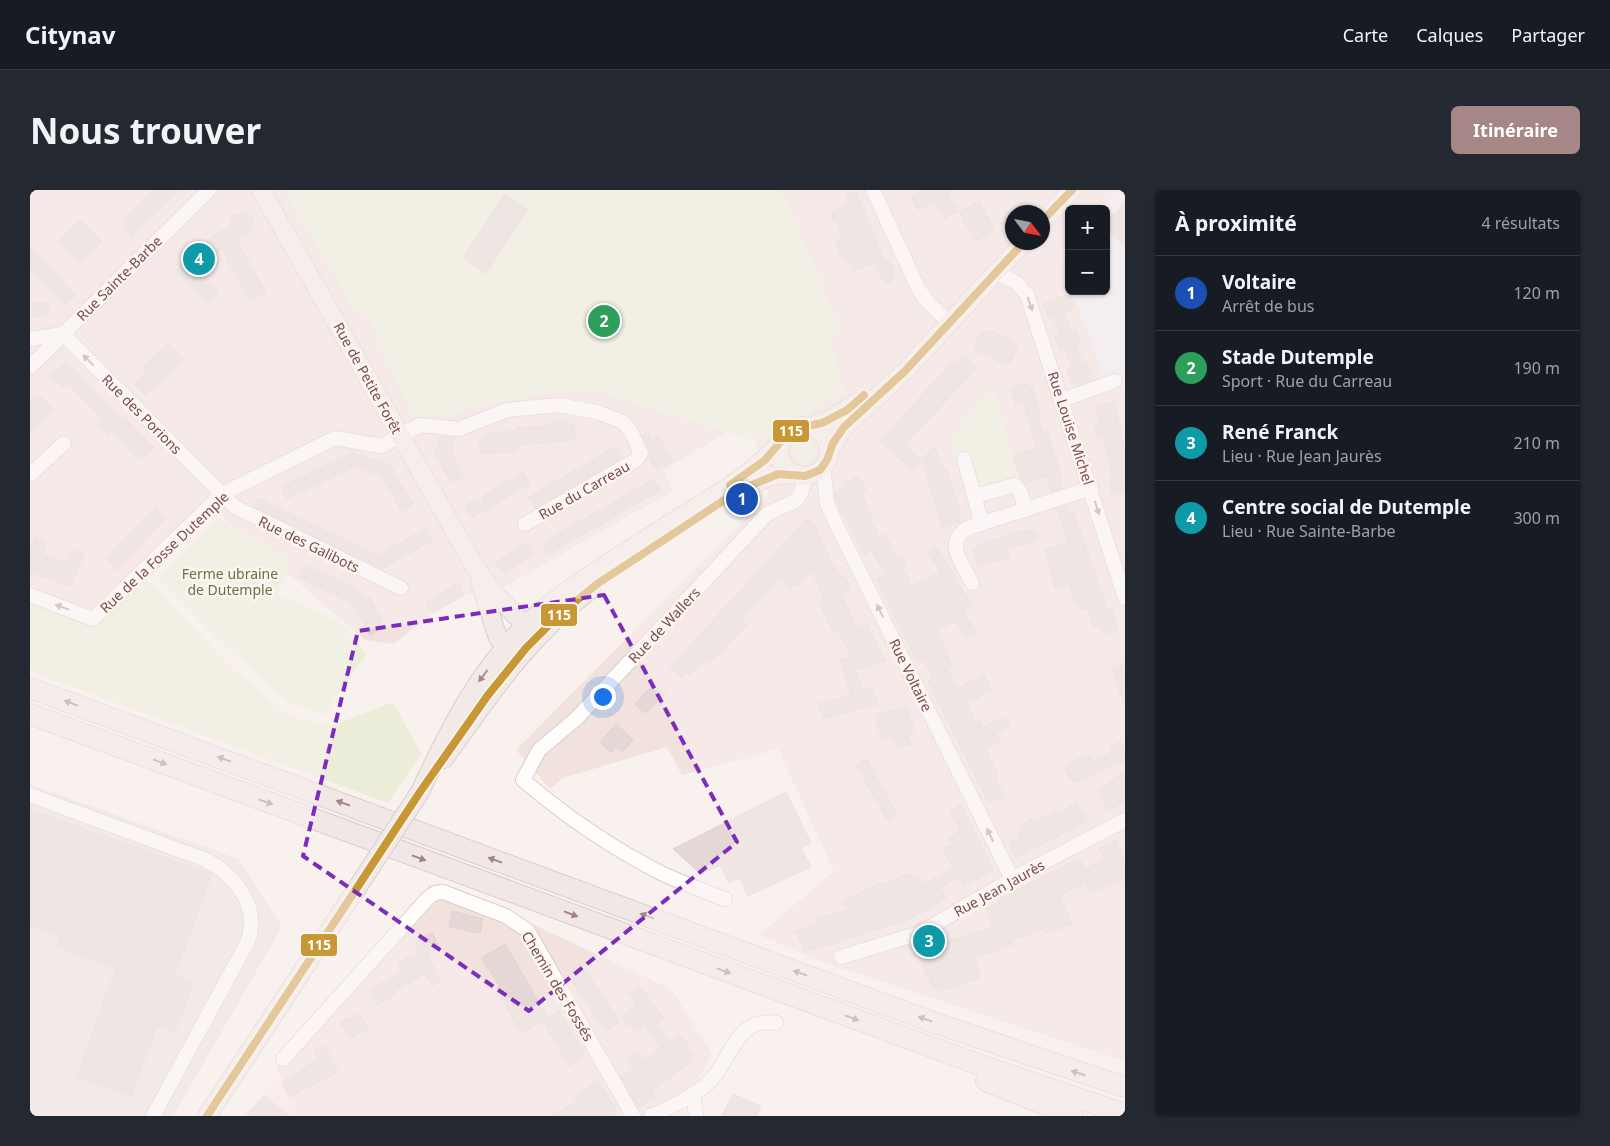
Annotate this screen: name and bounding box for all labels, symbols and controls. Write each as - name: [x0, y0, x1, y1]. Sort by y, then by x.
- text: Citynav: [25, 18, 115, 51]
- text: Carte: [1343, 23, 1388, 47]
- text: Calques: [1416, 23, 1483, 47]
- text: Partager: [1511, 23, 1585, 47]
- button: Itinéraire: [1451, 106, 1580, 154]
- text: Nous trouver: [30, 107, 261, 154]
- north arrow: [1005, 205, 1050, 250]
- map controls: [1065, 205, 1110, 295]
- button: +: [1065, 205, 1110, 250]
- text: À proximité: [1175, 209, 1297, 237]
- text: 4 résultats: [1482, 212, 1560, 234]
- street label: Rue Sainte-Barbe: [72, 231, 166, 325]
- pin: 4: [183, 240, 215, 278]
- button: −: [1065, 250, 1110, 295]
- text: Voltaire: [1222, 269, 1296, 295]
- text: 1: [1186, 282, 1196, 304]
- text: 120 m: [1513, 282, 1560, 304]
- text: Arrêt de bus: [1222, 295, 1315, 317]
- one-way arrow: [1026, 297, 1034, 312]
- pin: 2: [588, 302, 620, 340]
- street label: Rue de Petite Forêt: [329, 319, 407, 437]
- text: Stade Dutemple: [1222, 344, 1374, 370]
- one-way arrow: [83, 354, 95, 366]
- text: 2: [1186, 357, 1196, 379]
- text: 190 m: [1513, 357, 1560, 379]
- street label: Rue Louise Michel: [1044, 369, 1098, 487]
- street label: Rue des Porions: [98, 370, 186, 458]
- text: Sport · Rue du Carreau: [1222, 370, 1392, 392]
- line badge: 115: [772, 419, 810, 443]
- text: René Franck: [1222, 419, 1338, 445]
- text: 115: [779, 421, 803, 440]
- text: 3: [1186, 432, 1196, 454]
- text: 210 m: [1513, 432, 1560, 454]
- text: Lieu · Rue Jean Jaurès: [1222, 445, 1382, 467]
- street label: Rue du Carreau: [535, 456, 633, 524]
- pin: 1: [726, 480, 758, 518]
- street label: Rue de la Fosse Dutemple: [95, 487, 233, 617]
- text: Centre social de Dutemple: [1222, 494, 1471, 520]
- one-way arrow: [1094, 501, 1102, 516]
- text: 4: [1186, 507, 1196, 529]
- text: 300 m: [1513, 507, 1560, 529]
- street label: Rue des Galibots: [255, 511, 363, 577]
- text: Lieu · Rue Sainte-Barbe: [1222, 520, 1396, 542]
- park label: Ferme ubraine de Dutemple: [182, 564, 278, 599]
- street label: Rue de Wallers: [624, 583, 704, 667]
- one-way arrow: [54, 603, 69, 610]
- line badge: 115: [540, 603, 578, 627]
- one-way arrow: [876, 604, 884, 618]
- text: 115: [547, 605, 571, 624]
- street label: Rue Voltaire: [885, 635, 937, 715]
- one-way arrow: [478, 669, 489, 682]
- your location: [590, 684, 616, 710]
- one-way arrow: [64, 699, 79, 706]
- one-way arrow: [216, 755, 231, 763]
- one-way arrow: [153, 758, 168, 766]
- one-way arrow: [259, 798, 273, 806]
- one-way arrow: [335, 799, 350, 806]
- one-way arrow: [986, 828, 994, 843]
- one-way arrow: [412, 854, 427, 862]
- street label: Rue Jean Jaurès: [950, 855, 1048, 921]
- one-way arrow: [487, 856, 502, 864]
- one-way arrow: [564, 910, 579, 918]
- one-way arrow: [639, 912, 654, 920]
- pin: 3: [913, 922, 945, 960]
- street label: Chemin des Fossés: [518, 928, 598, 1045]
- line badge: 115: [300, 933, 338, 957]
- text: 115: [307, 935, 331, 954]
- one-way arrow: [716, 968, 731, 975]
- one-way arrow: [792, 969, 807, 976]
- one-way arrow: [845, 1014, 860, 1022]
- one-way arrow: [917, 1015, 932, 1023]
- one-way arrow: [1071, 1068, 1086, 1076]

